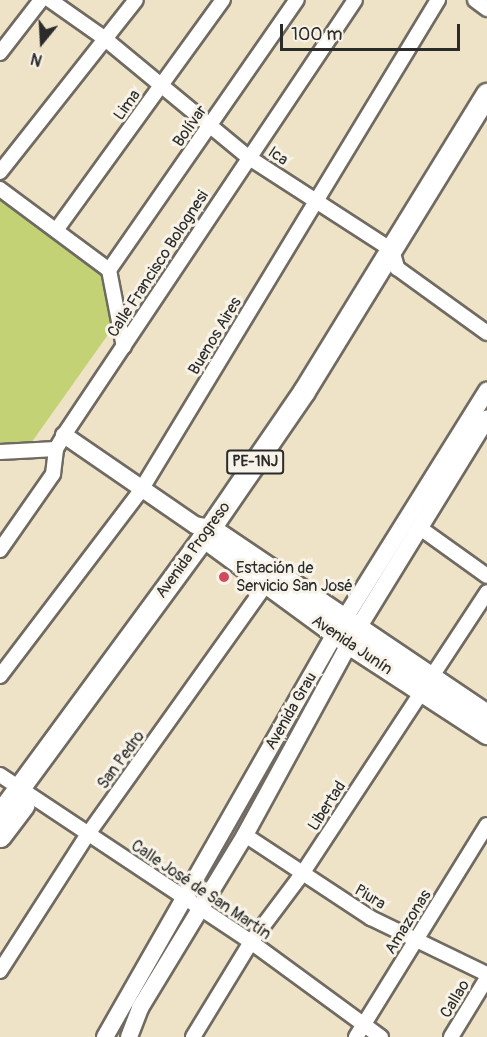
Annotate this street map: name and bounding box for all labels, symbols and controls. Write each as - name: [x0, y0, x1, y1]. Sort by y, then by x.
- north arrow: [12, 12, 72, 72]
- scale bar: [283, 12, 463, 50]
- text: 100 m: [291, 23, 343, 46]
- text: N: [28, 48, 45, 70]
- street label: Lima: [109, 86, 145, 124]
- street label: Bolívar: [169, 102, 211, 150]
- street label: Ica: [264, 142, 292, 170]
- street label: Calle Francisco Bolognesi: [103, 187, 213, 341]
- street label: Buenos Aires: [184, 294, 246, 378]
- road number: PE-1NJ: [225, 450, 285, 474]
- street label: Avenida Progreso: [152, 498, 234, 602]
- place label: Estación de Servicio San José: [236, 558, 353, 596]
- marker: Estación de Servicio San José: [217, 570, 231, 584]
- street label: Avenida Junín: [308, 611, 396, 679]
- street label: Avenida Grau: [261, 669, 321, 753]
- street label: San Pedro: [93, 727, 149, 793]
- street label: Libertad: [304, 778, 350, 834]
- street label: Calle José de San Martín: [127, 836, 275, 944]
- street label: Piura: [351, 880, 389, 914]
- street label: Amazonas: [381, 886, 435, 958]
- street label: Callao: [436, 977, 474, 1021]

